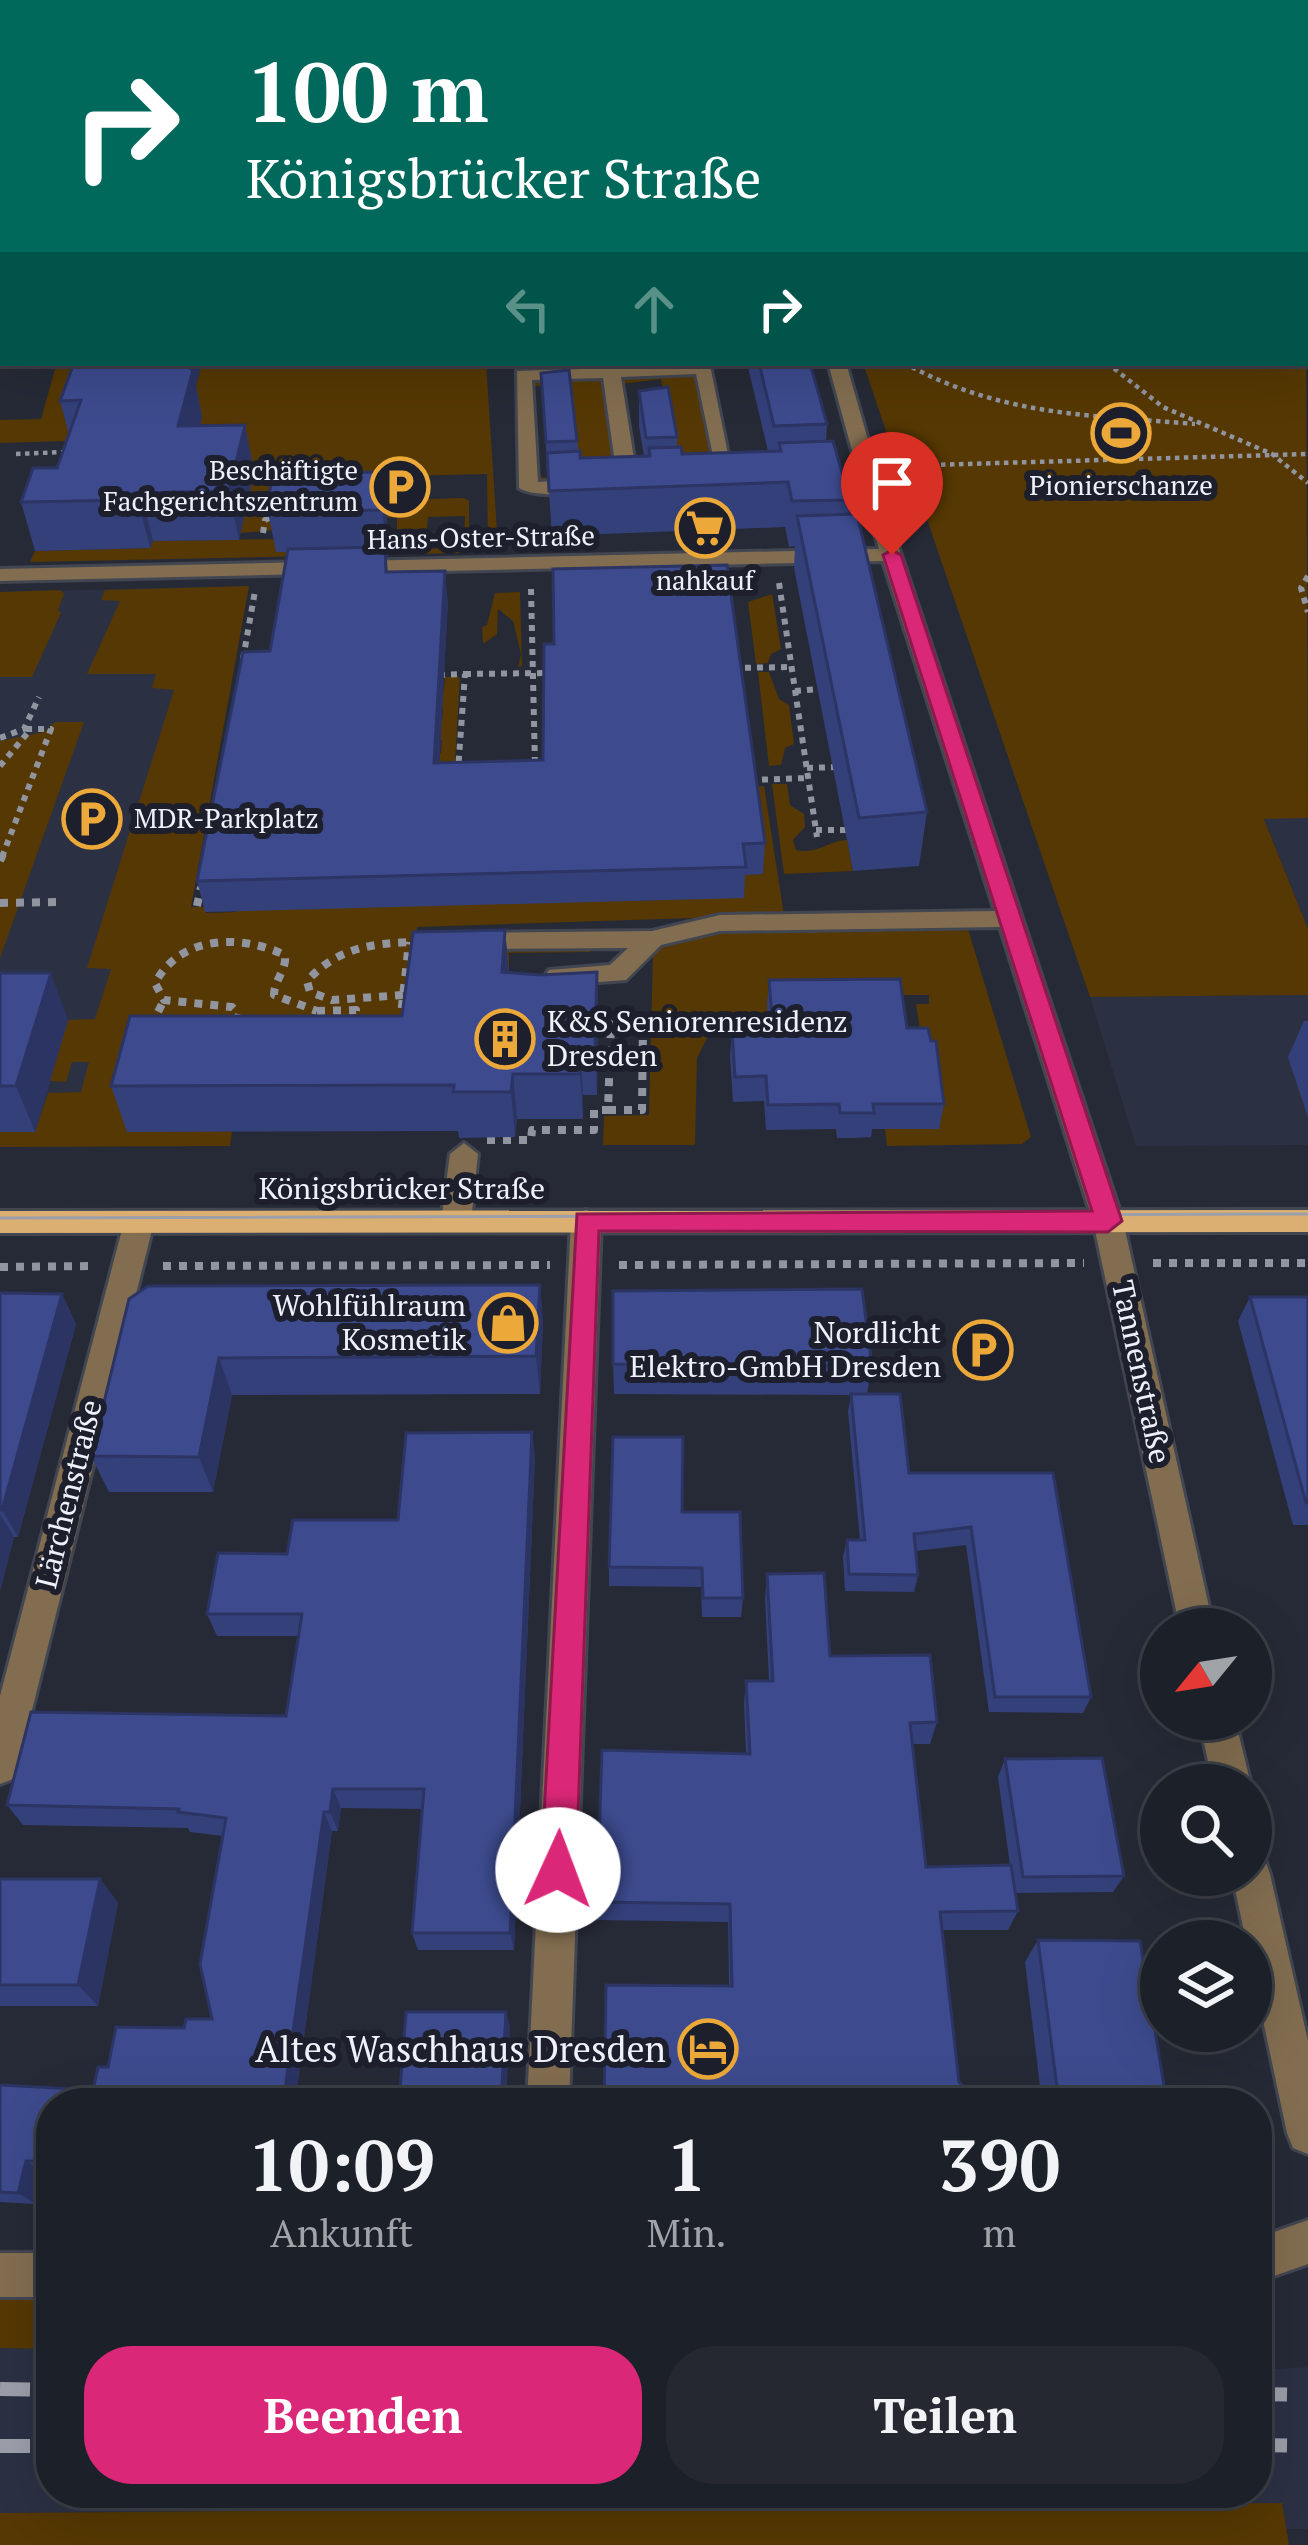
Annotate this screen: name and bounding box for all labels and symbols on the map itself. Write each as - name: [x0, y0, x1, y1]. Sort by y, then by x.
- sports icon: Pionierschanze: [1090, 402, 1152, 464]
- pin: [841, 432, 943, 555]
- place label: Beschäftigte Fachgerichtszentrum: [103, 452, 358, 519]
- parking icon: Beschäftigte Fachgerichtszentrum: [369, 456, 431, 518]
- place label: Pionierschanze: [1029, 467, 1213, 503]
- supermarket icon: nahkauf: [674, 497, 736, 559]
- street label: Hans-Oster-Straße: [367, 517, 595, 557]
- place label: nahkauf: [656, 562, 756, 598]
- parking icon: MDR-Parkplatz: [61, 788, 123, 850]
- place label: MDR-Parkplatz: [134, 800, 319, 836]
- place label: K&S Seniorenresidenz Dresden: [547, 1001, 848, 1075]
- building icon: K&S Seniorenresidenz Dresden: [474, 1008, 536, 1070]
- street label: Königsbrücker Straße: [259, 1168, 545, 1208]
- street label: Tannenstraße: [1103, 1276, 1181, 1467]
- place label: Wohlfühlraum Kosmetik: [273, 1285, 467, 1359]
- shop icon: Wohlfühlraum Kosmetik: [477, 1292, 539, 1354]
- place label: Nordlicht Elektro-GmbH Dresden: [630, 1312, 941, 1386]
- parking icon: Nordlicht Elektro-GmbH Dresden: [952, 1319, 1014, 1381]
- street label: Lärchenstraße: [25, 1395, 111, 1592]
- north arrow: [1140, 1608, 1272, 1740]
- position arrow: [495, 1807, 621, 1933]
- hotel icon: Altes Waschhaus Dresden: [677, 2018, 739, 2080]
- place label: Altes Waschhaus Dresden: [255, 2025, 666, 2072]

